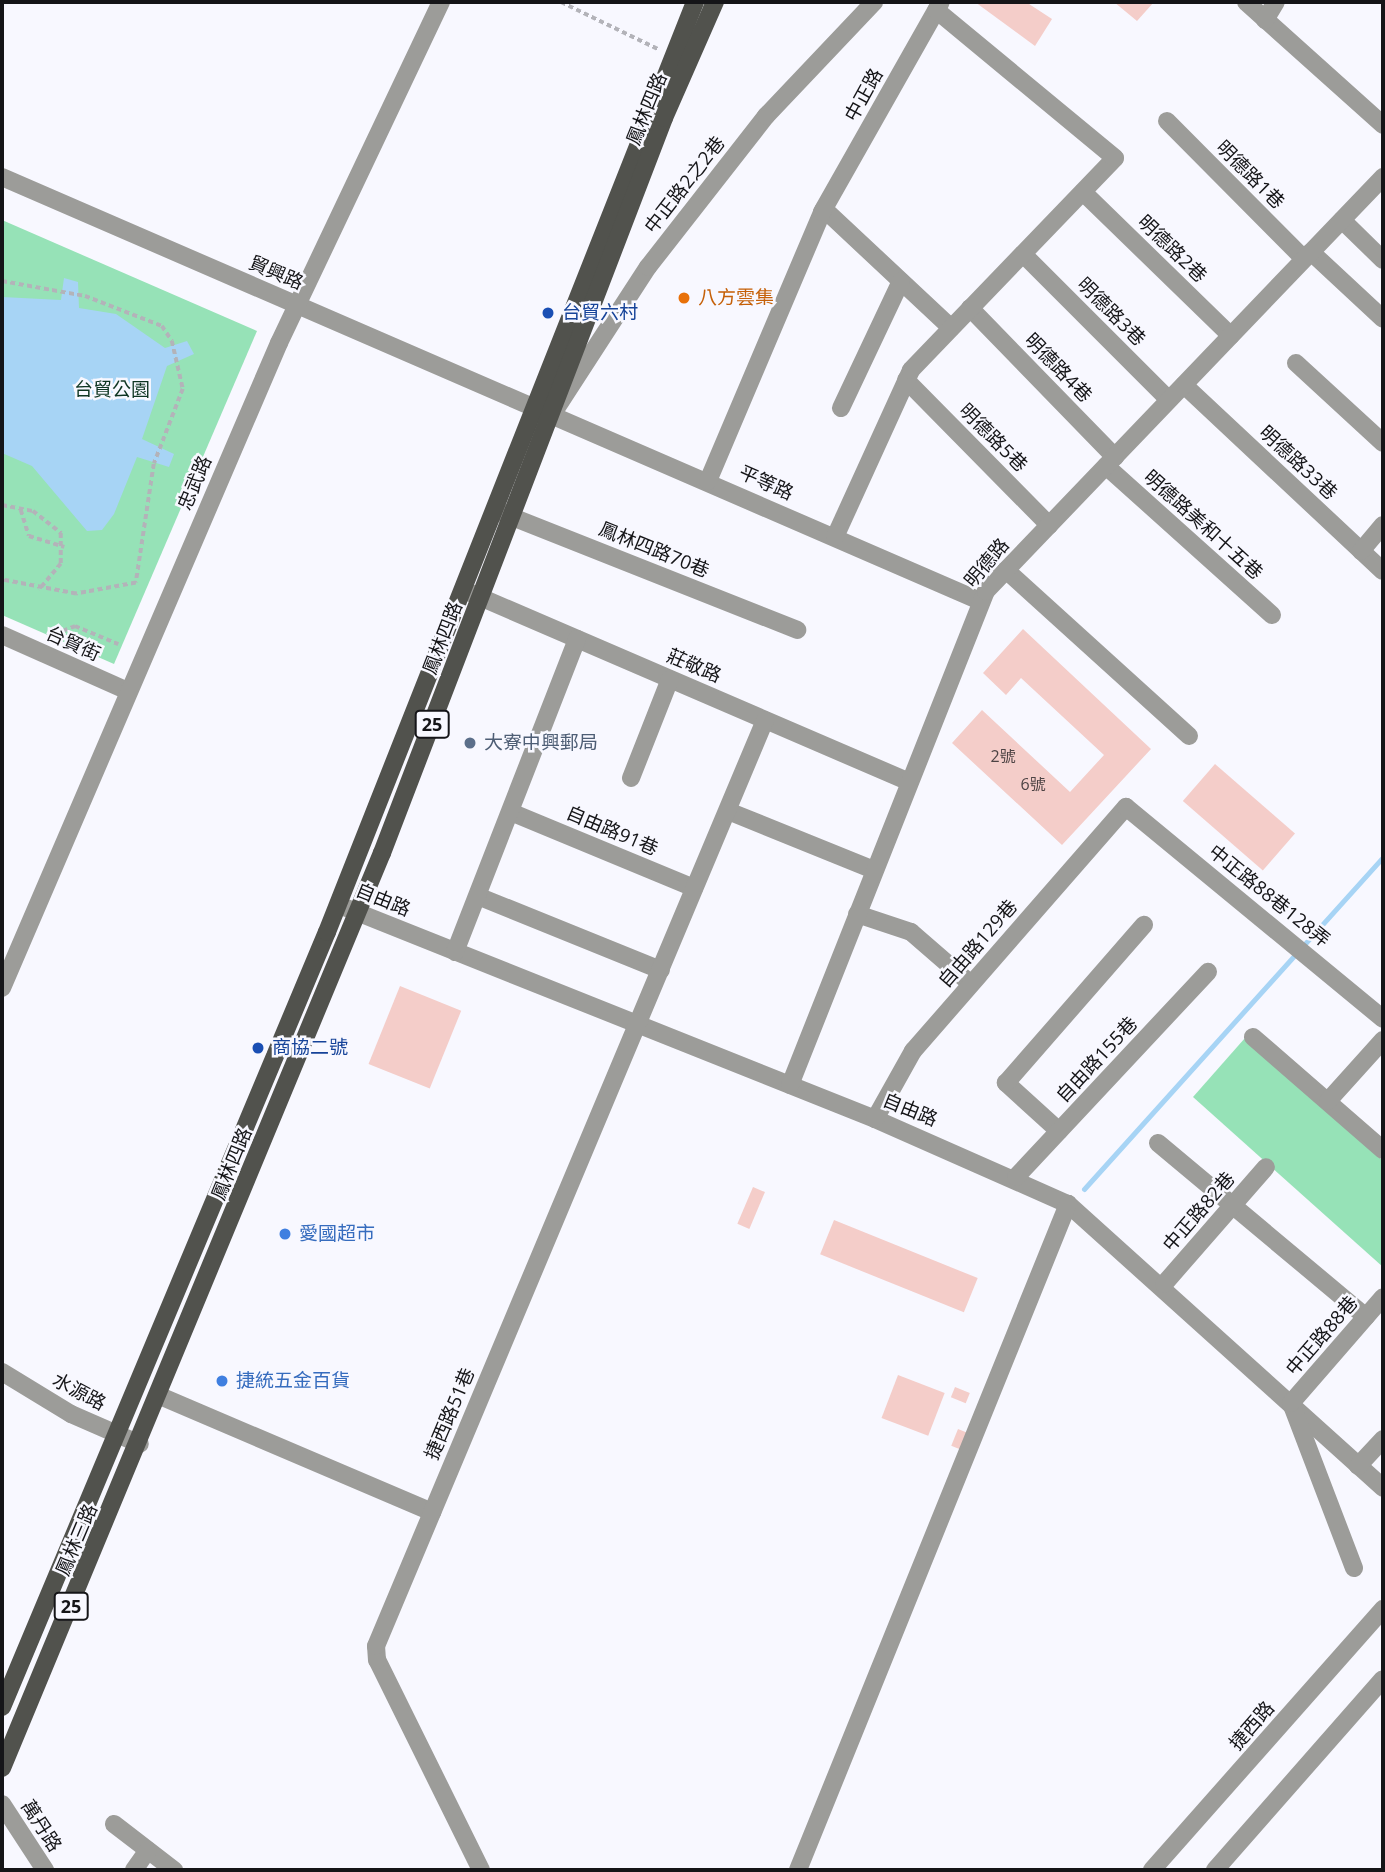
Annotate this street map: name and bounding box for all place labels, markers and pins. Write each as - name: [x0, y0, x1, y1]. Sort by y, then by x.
- place label: 八方雲集: [698, 287, 774, 309]
- marker: 八方雲集: [676, 290, 692, 306]
- place label: 台貿六村: [562, 302, 638, 324]
- marker: 台貿六村: [540, 305, 556, 321]
- place label: 大寮中興郵局: [484, 732, 598, 754]
- marker: 大寮中興郵局: [462, 735, 478, 751]
- place label: 商協二號: [272, 1037, 348, 1059]
- marker: 商協二號: [250, 1040, 266, 1056]
- place label: 愛國超市: [299, 1223, 375, 1245]
- marker: 愛國超市: [277, 1226, 293, 1242]
- place label: 捷統五金百貨: [236, 1370, 350, 1392]
- marker: 捷統五金百貨: [214, 1373, 230, 1389]

